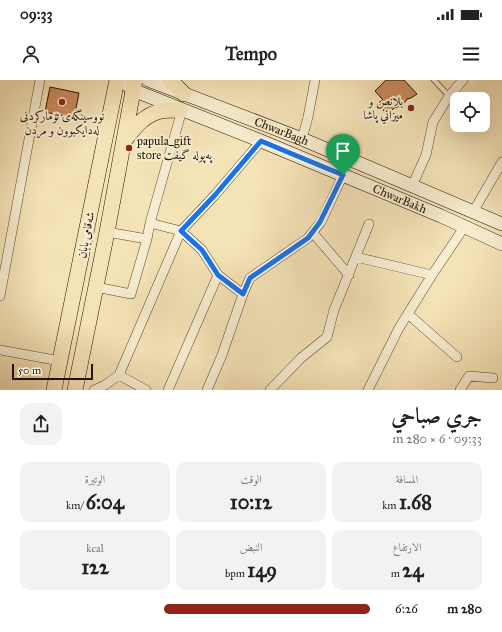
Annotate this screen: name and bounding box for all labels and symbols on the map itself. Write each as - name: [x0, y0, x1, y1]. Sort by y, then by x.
- place label: بلانص و ميزاني پاشا: [363, 94, 403, 125]
- marker: نووسینگەی تۆمارکردنی لەدایکبوون و مردن: [57, 97, 67, 107]
- marker: بلانص و ميزاني پاشا: [406, 103, 416, 113]
- place label: نووسینگەی تۆمارکردنی لەدایکبوون و مردن: [20, 108, 104, 139]
- street label: ChwarBagh: [252, 114, 311, 148]
- place label: papula_gift store پەپولە گیفت: [136, 134, 213, 164]
- pin: [326, 134, 360, 175]
- marker: papula_gift store پەپولە گیفت: [124, 143, 134, 153]
- street label: ChwarBakh: [371, 181, 429, 216]
- street label: شەقامی بابان: [75, 210, 97, 260]
- scale bar: [12, 362, 93, 381]

